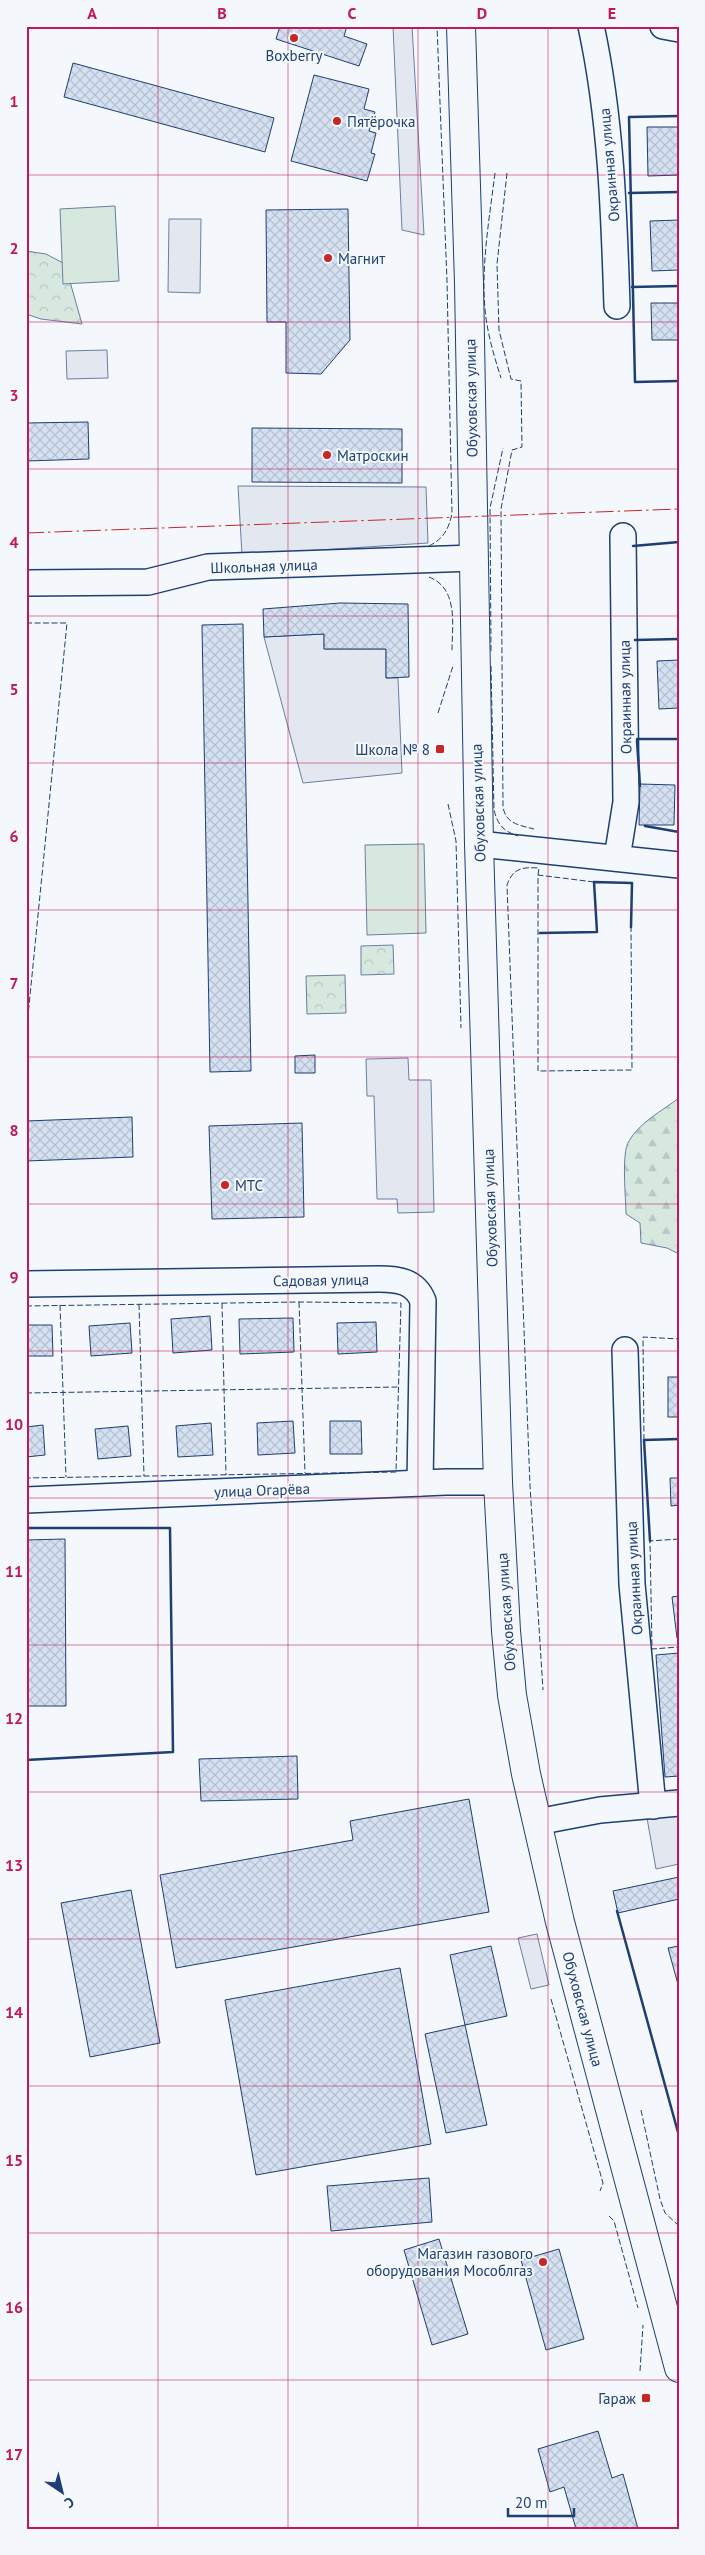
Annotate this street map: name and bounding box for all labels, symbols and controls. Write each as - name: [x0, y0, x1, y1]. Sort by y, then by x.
- text: A: [87, 3, 97, 23]
- text: B: [217, 3, 227, 23]
- text: C: [348, 3, 357, 23]
- text: D: [477, 3, 487, 23]
- text: E: [608, 3, 616, 23]
- marker: Boxberry: [288, 32, 300, 44]
- place label: Boxberry: [265, 46, 323, 65]
- text: 1: [9, 91, 19, 111]
- street label: Окраинная улица: [595, 107, 623, 223]
- place label: Пятёрочка: [347, 112, 415, 131]
- marker: Пятёрочка: [331, 115, 343, 127]
- text: 2: [9, 238, 19, 258]
- place label: Магнит: [338, 249, 385, 268]
- marker: Магнит: [322, 252, 334, 264]
- street label: Обуховская улица: [460, 339, 482, 457]
- text: 3: [9, 385, 19, 405]
- place label: Матроскин: [337, 446, 409, 465]
- marker: Матроскин: [321, 449, 333, 461]
- text: 4: [9, 532, 19, 552]
- street label: Школьная улица: [210, 555, 318, 577]
- street label: Окраинная улица: [615, 640, 635, 754]
- text: 5: [9, 679, 19, 699]
- place label: Школа № 8: [355, 740, 430, 759]
- marker: Школа № 8: [434, 743, 446, 755]
- street label: Обуховская улица: [466, 743, 490, 863]
- text: 6: [9, 826, 19, 846]
- text: 7: [9, 973, 19, 993]
- text: 8: [9, 1120, 19, 1140]
- street label: Обуховская улица: [478, 1148, 502, 1268]
- place label: МТС: [235, 1176, 263, 1195]
- marker: МТС: [219, 1179, 231, 1191]
- text: 9: [9, 1267, 19, 1287]
- street label: Садовая улица: [273, 1270, 369, 1290]
- text: 10: [5, 1414, 23, 1434]
- street label: улица Огарёва: [214, 1479, 310, 1501]
- street label: Окраинная улица: [622, 1521, 646, 1635]
- street label: Обуховская улица: [492, 1552, 520, 1672]
- text: 11: [5, 1561, 23, 1581]
- text: 12: [5, 1708, 23, 1728]
- text: 13: [5, 1855, 23, 1875]
- street label: Обуховская улица: [558, 1949, 608, 2069]
- text: 14: [5, 2002, 23, 2022]
- text: 15: [5, 2150, 23, 2170]
- place label: Магазин газового оборудования Мособлгаз: [366, 2244, 533, 2280]
- marker: Магазин газового оборудования Мособлгаз: [537, 2256, 549, 2268]
- text: 16: [5, 2297, 23, 2317]
- place label: Гараж: [598, 2389, 636, 2408]
- marker: Гараж: [640, 2392, 652, 2404]
- text: 17: [5, 2444, 23, 2464]
- north arrow: [38, 2468, 88, 2518]
- scale bar: [508, 2485, 574, 2517]
- text: С: [61, 2493, 78, 2512]
- text: 20 m: [515, 2493, 548, 2512]

